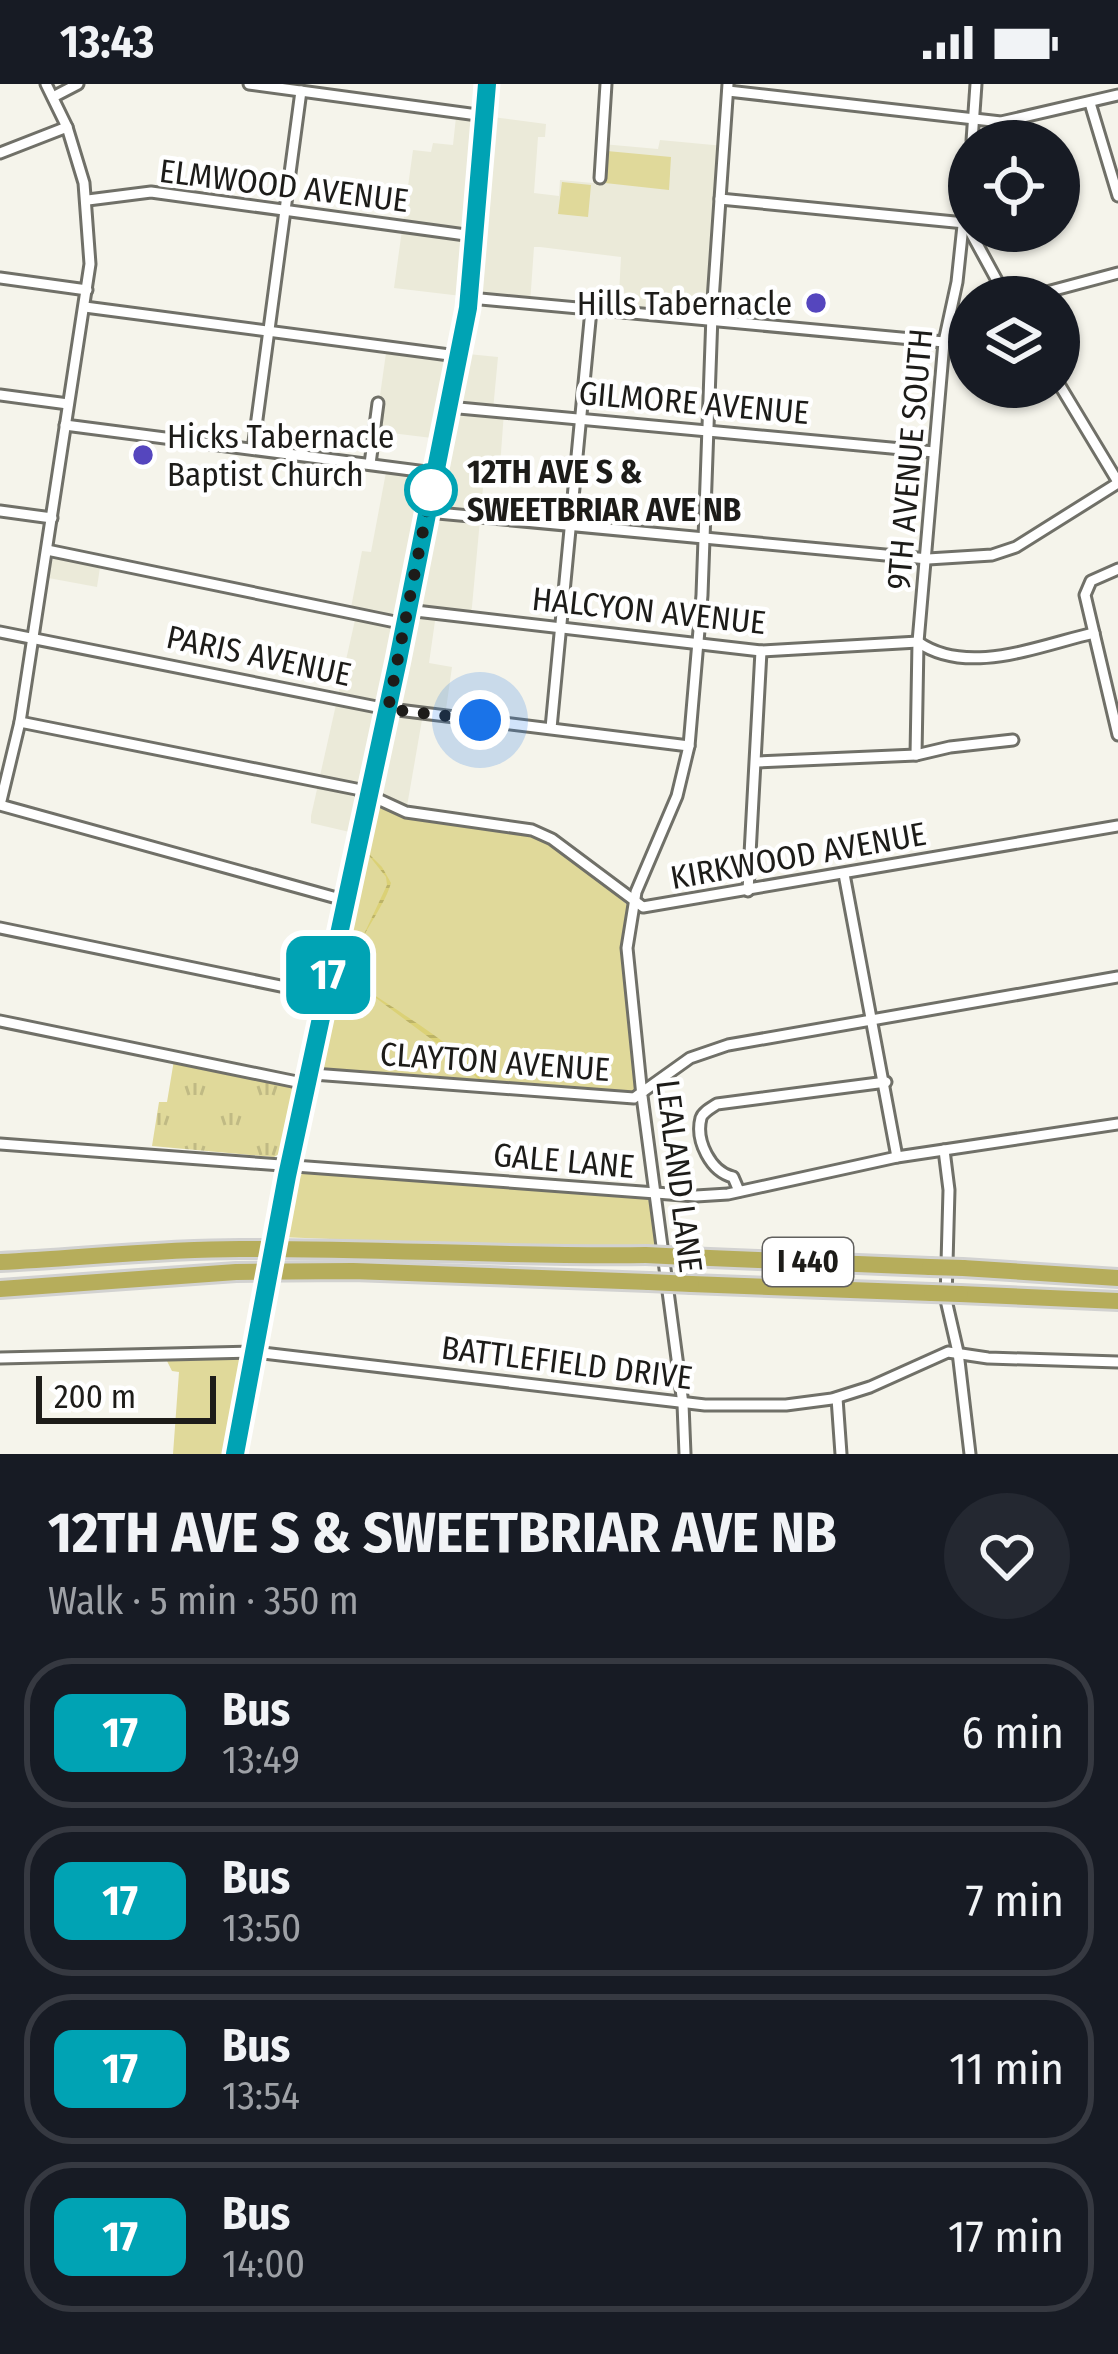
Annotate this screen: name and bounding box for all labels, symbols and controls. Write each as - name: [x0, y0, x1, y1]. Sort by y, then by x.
- text: 13:43: [60, 15, 154, 69]
- map controls: [948, 120, 1080, 408]
- button: locate: [948, 120, 1080, 252]
- street label: ELMWOOD AVENUE: [157, 151, 411, 221]
- button: layers: [948, 276, 1080, 408]
- place label: Hills Tabernacle: [577, 284, 792, 324]
- marker: Hills Tabernacle: [803, 290, 829, 316]
- street label: 9TH AVENUE SOUTH: [879, 327, 941, 591]
- street label: GILMORE AVENUE: [577, 373, 811, 433]
- place label: Hicks Tabernacle Baptist Church: [167, 417, 394, 495]
- marker: Hicks Tabernacle Baptist Church: [130, 442, 156, 468]
- place label: 12TH AVE S & SWEETBRIAR AVE NB: [467, 452, 741, 530]
- marker: 12TH AVE S & SWEETBRIAR AVE NB: [406, 465, 456, 515]
- street label: HALCYON AVENUE: [530, 579, 768, 643]
- street label: PARIS AVENUE: [163, 617, 355, 695]
- your location: [450, 690, 510, 750]
- street label: KIRKWOOD AVENUE: [667, 814, 929, 898]
- line badge: 17: [274, 936, 382, 1014]
- text: 17: [310, 950, 346, 1000]
- street label: CLAYTON AVENUE: [379, 1034, 611, 1090]
- street label: LEALAND LANE: [647, 1077, 711, 1275]
- street label: GALE LANE: [492, 1135, 636, 1187]
- road number: I 440: [763, 1238, 853, 1286]
- street label: BATTLEFIELD DRIVE: [439, 1328, 695, 1398]
- scale bar: [36, 1370, 216, 1423]
- text: 200 m: [54, 1377, 136, 1417]
- button: heart: [944, 1493, 1070, 1619]
- text: 12TH AVE S & SWEETBRIAR AVE NB: [48, 1499, 837, 1567]
- text: Walk · 5 min · 350 m: [48, 1578, 359, 1624]
- text: Bus: [222, 1683, 290, 1737]
- text: 6 min: [961, 1706, 1064, 1760]
- text: 17: [102, 1708, 138, 1758]
- text: 13:49: [222, 1737, 300, 1783]
- text: Bus: [222, 1851, 290, 1905]
- text: 7 min: [966, 1874, 1064, 1928]
- text: 17: [102, 1876, 138, 1926]
- text: 13:50: [222, 1905, 301, 1951]
- text: Bus: [222, 2019, 290, 2073]
- text: 11 min: [949, 2042, 1064, 2096]
- text: 17: [102, 2044, 138, 2094]
- text: 13:54: [222, 2073, 300, 2119]
- text: Bus: [222, 2187, 290, 2241]
- text: 17 min: [948, 2210, 1064, 2264]
- text: 17: [102, 2212, 138, 2262]
- text: 14:00: [222, 2241, 305, 2287]

